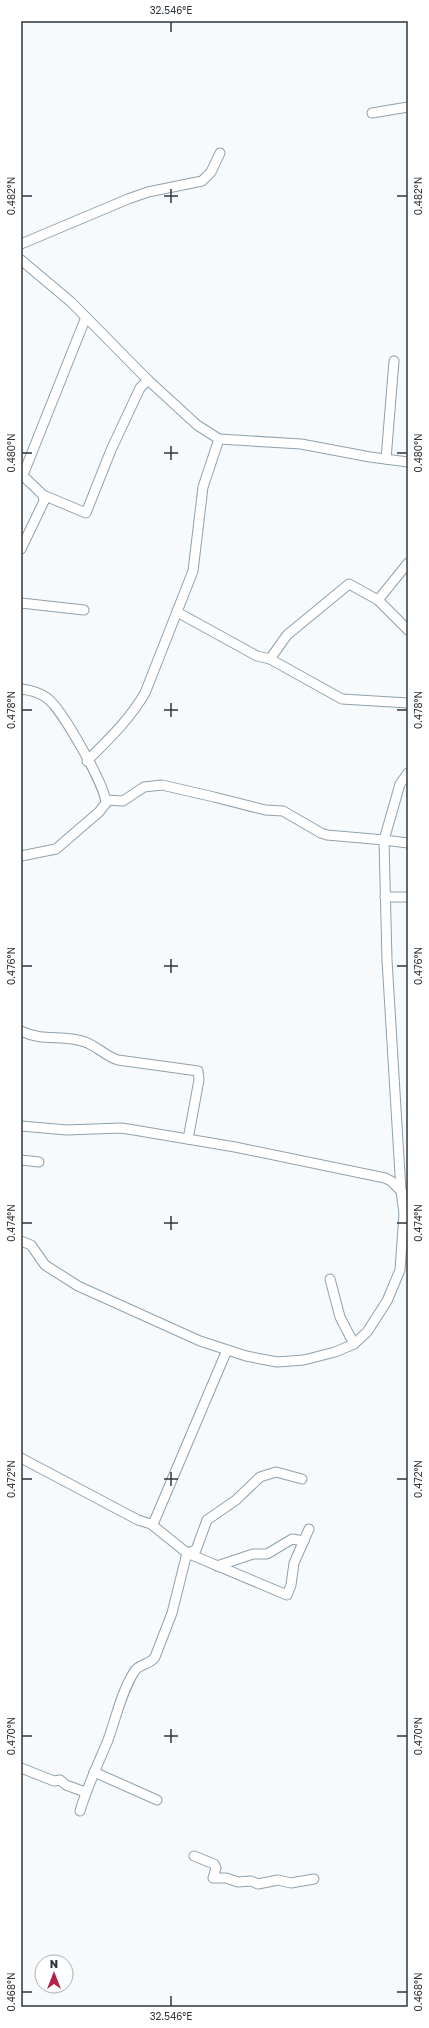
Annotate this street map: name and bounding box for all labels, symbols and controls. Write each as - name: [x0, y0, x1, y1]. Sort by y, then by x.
- text: 32.546°E: [150, 4, 192, 16]
- text: 0.482°N: [5, 177, 17, 215]
- text: 0.482°N: [412, 177, 424, 215]
- text: 0.480°N: [5, 433, 17, 473]
- text: 0.480°N: [412, 433, 424, 473]
- text: 0.478°N: [5, 691, 17, 729]
- text: 0.478°N: [412, 691, 424, 729]
- text: 0.476°N: [5, 947, 17, 985]
- text: 0.476°N: [412, 947, 424, 985]
- text: 0.474°N: [5, 1204, 17, 1242]
- text: 0.474°N: [412, 1204, 424, 1242]
- text: 0.472°N: [5, 1460, 17, 1498]
- text: 0.472°N: [412, 1460, 424, 1498]
- text: 0.470°N: [5, 1717, 17, 1755]
- text: 0.470°N: [412, 1717, 424, 1755]
- north arrow: [34, 1954, 74, 1994]
- text: N: [50, 1957, 58, 1970]
- text: 0.468°N: [5, 1973, 17, 2011]
- text: 0.468°N: [412, 1973, 424, 2011]
- text: 32.546°E: [150, 2010, 192, 2022]

